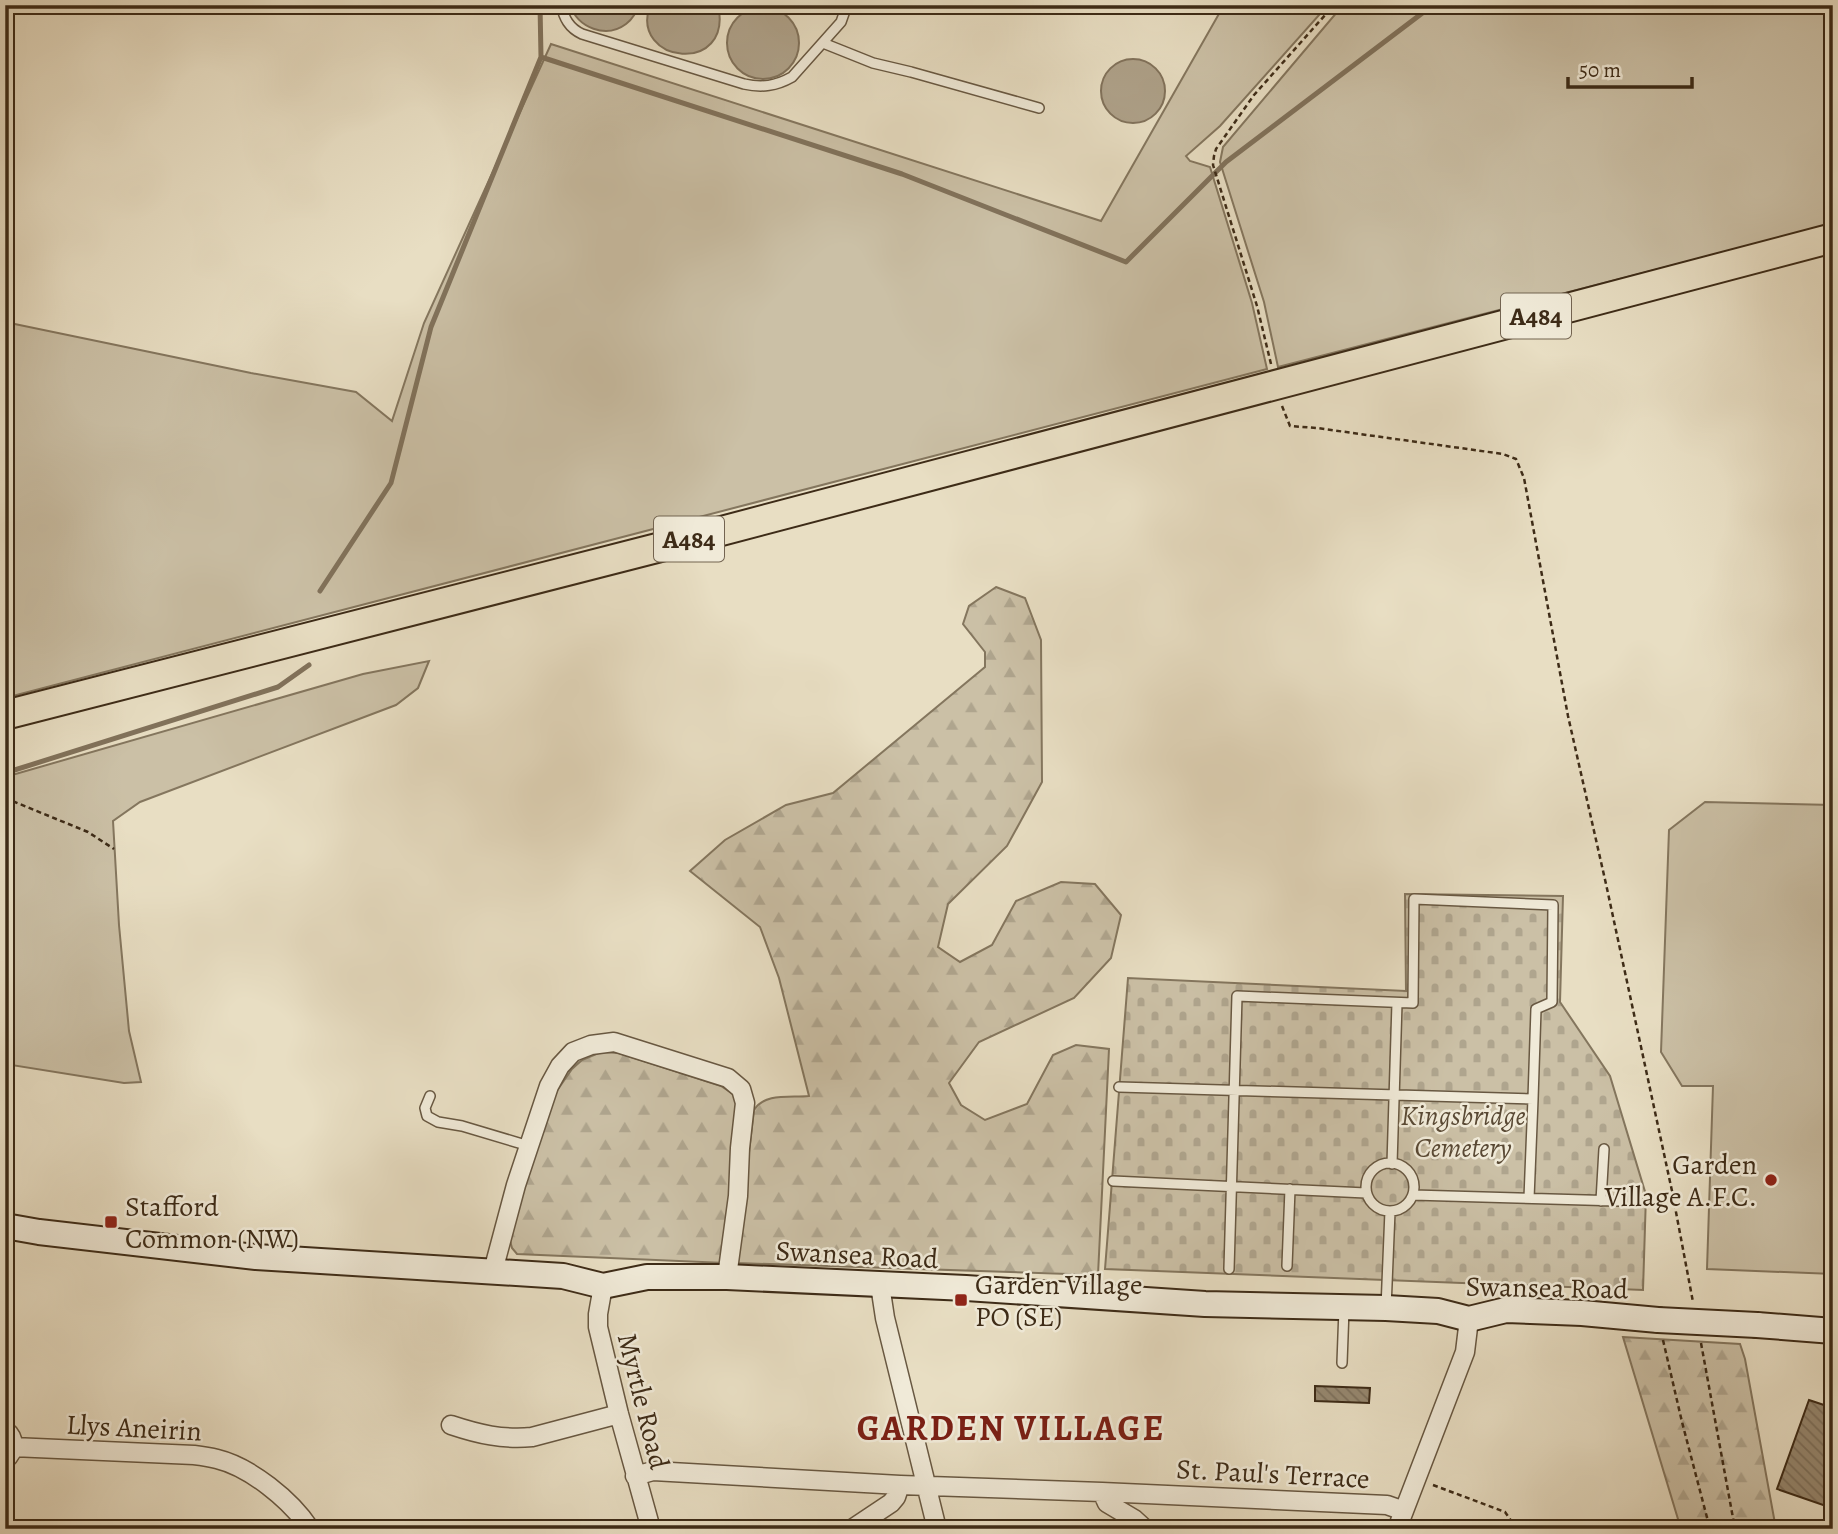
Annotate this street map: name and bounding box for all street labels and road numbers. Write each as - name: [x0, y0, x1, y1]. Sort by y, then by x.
- road number: A484: [1501, 294, 1571, 338]
- road number: A484: [654, 516, 724, 562]
- street label: Swansea Road: [775, 1232, 940, 1278]
- street label: Swansea Road: [1465, 1268, 1630, 1308]
- street label: Myrtle Road: [608, 1329, 678, 1474]
- street label: Llys Aneirin: [65, 1405, 203, 1451]
- street label: St. Paul's Terrace: [1175, 1450, 1371, 1498]

